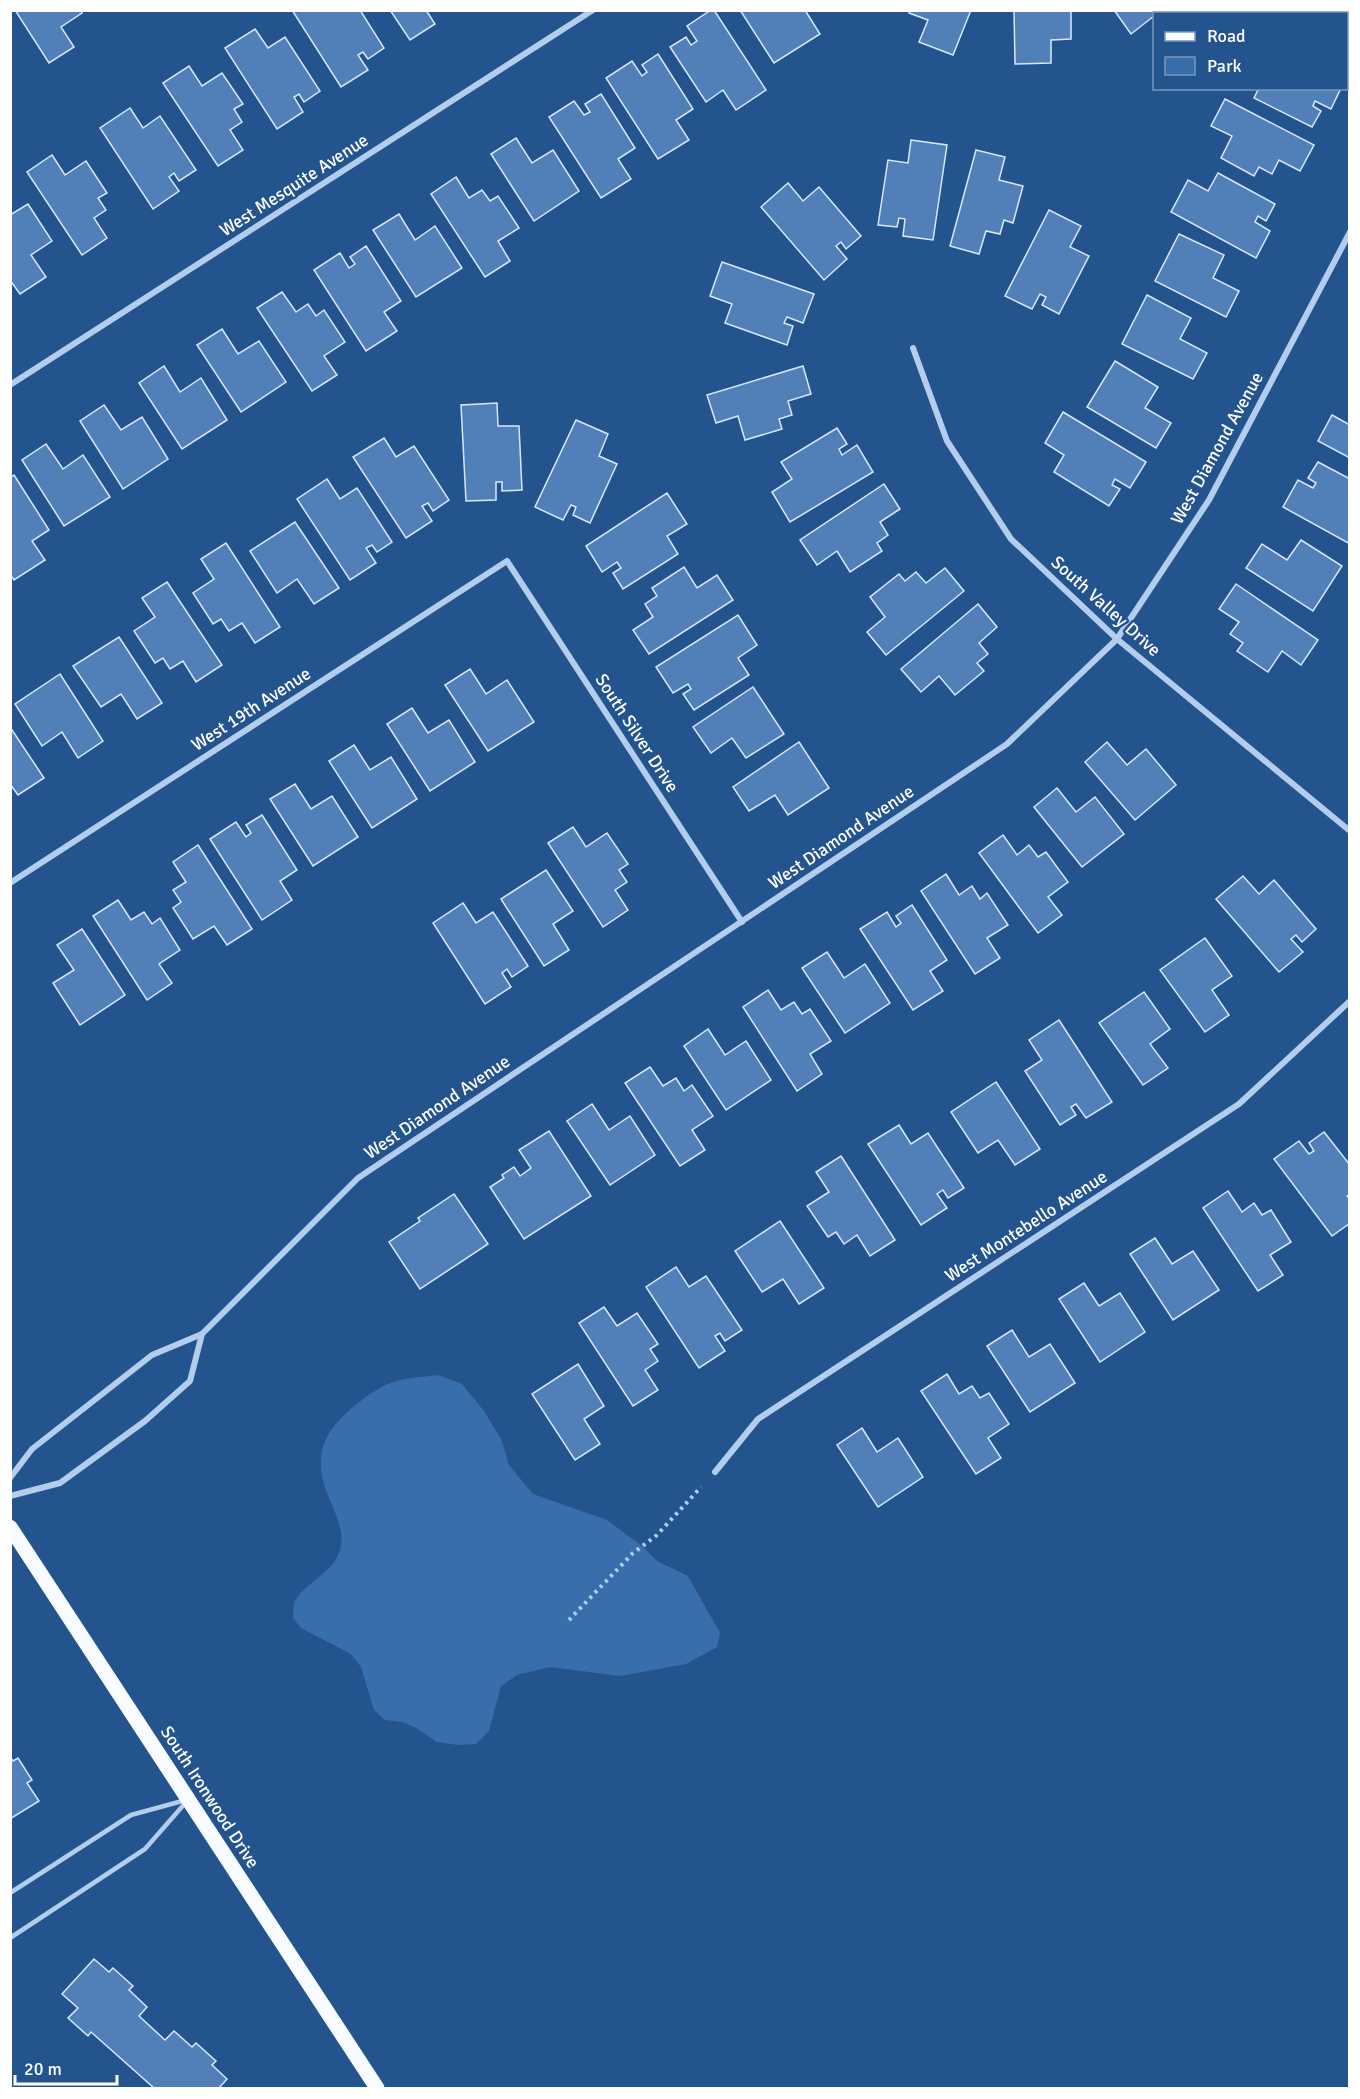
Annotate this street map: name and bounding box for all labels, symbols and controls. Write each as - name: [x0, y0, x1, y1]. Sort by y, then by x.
- legend: [1153, 12, 1348, 90]
- text: Road: [1207, 25, 1246, 47]
- text: Park: [1207, 55, 1242, 77]
- street label: West Mesquite Avenue: [216, 129, 372, 241]
- street label: West Diamond Avenue: [1166, 368, 1268, 528]
- street label: South Valley Drive: [1047, 551, 1165, 661]
- street label: West 19th Avenue: [187, 662, 315, 756]
- street label: South Silver Drive: [590, 670, 684, 796]
- street label: West Diamond Avenue: [764, 780, 918, 894]
- street label: West Diamond Avenue: [360, 1050, 514, 1164]
- street label: West Montebello Avenue: [941, 1165, 1111, 1287]
- street label: South Ironwood Drive: [156, 1722, 264, 1872]
- scale bar: [15, 2048, 117, 2086]
- text: 20 m: [24, 2058, 62, 2080]

